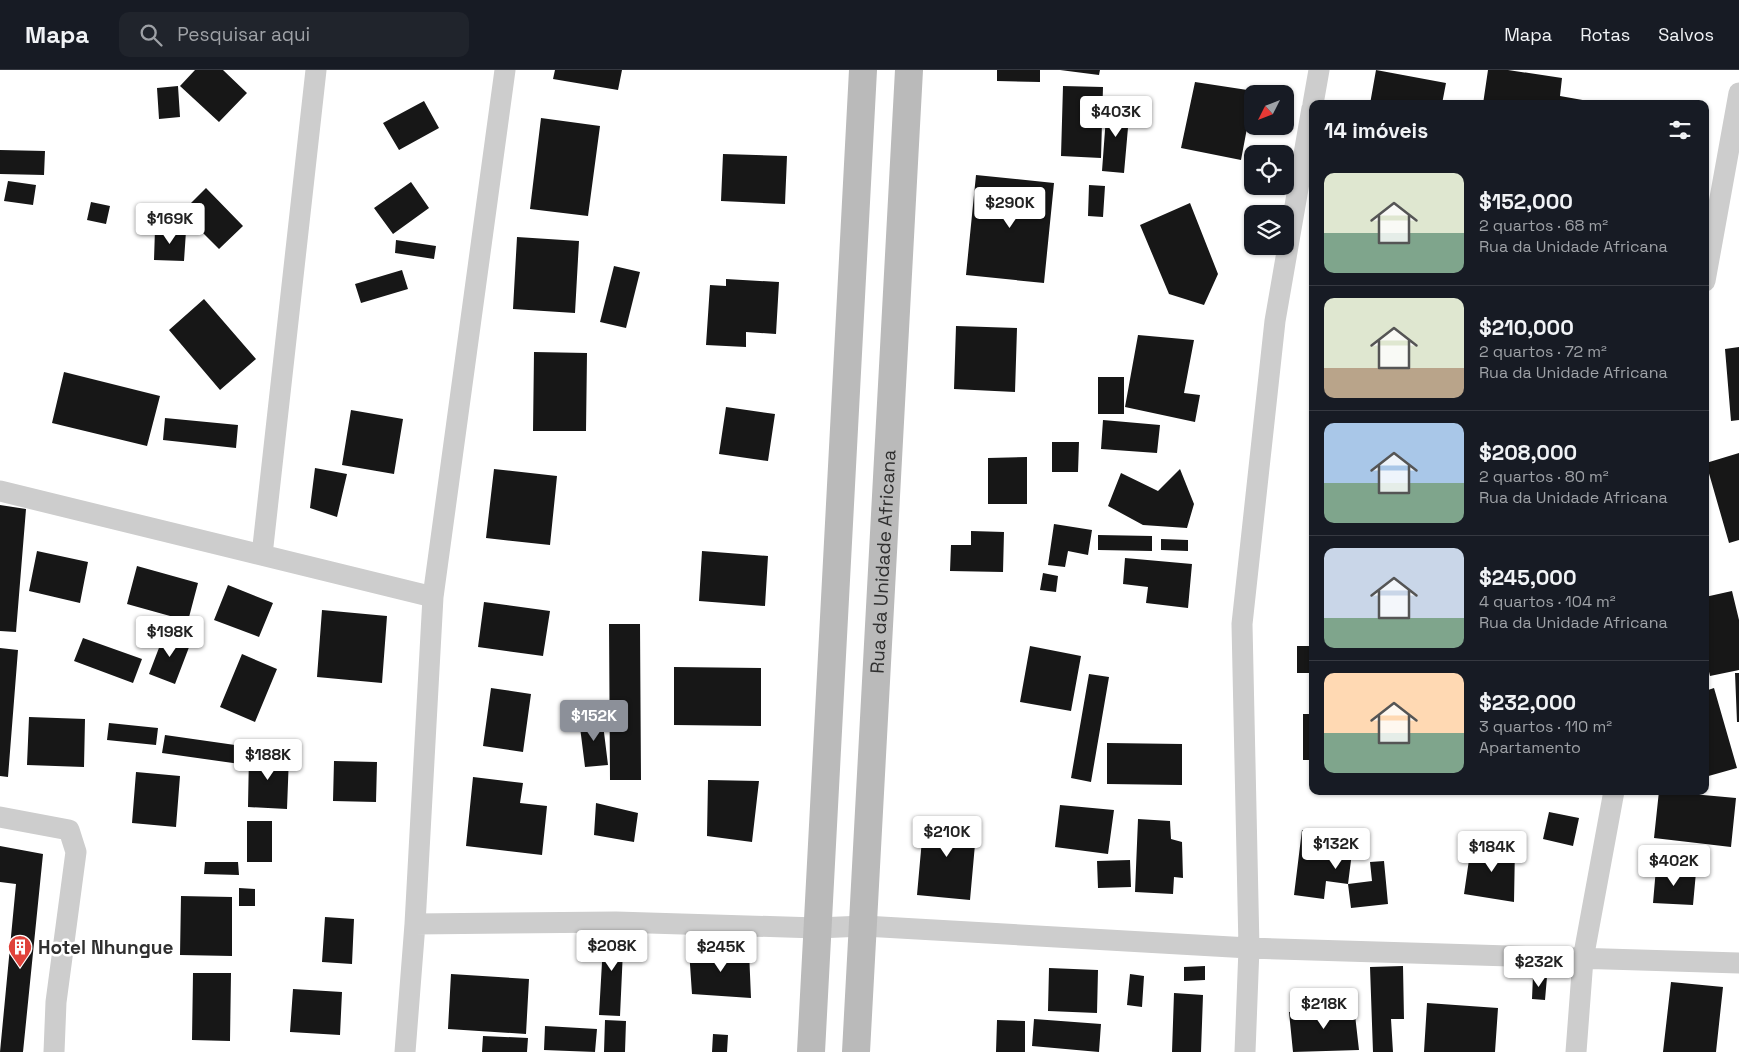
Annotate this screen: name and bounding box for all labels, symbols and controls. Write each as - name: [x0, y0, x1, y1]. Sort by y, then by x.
- search box: [119, 12, 469, 57]
- text: Mapa: [25, 19, 89, 50]
- icon: search: [137, 21, 165, 49]
- text: Pesquisar aqui: [177, 22, 310, 47]
- text: Mapa: [1504, 23, 1552, 46]
- text: Rotas: [1580, 23, 1630, 46]
- text: Salvos: [1658, 23, 1714, 46]
- north arrow: [1244, 85, 1294, 135]
- map controls: [1244, 85, 1294, 255]
- pin: $403K: [1081, 96, 1151, 138]
- text: $403K: [1091, 101, 1141, 122]
- icon: filters: [1666, 116, 1694, 144]
- text: 14 imóveis: [1324, 117, 1428, 144]
- button: locate: [1244, 145, 1294, 195]
- pin: $290K: [975, 186, 1045, 229]
- text: $152,000: [1479, 188, 1573, 215]
- text: $290K: [985, 192, 1035, 213]
- icon: home: [1364, 193, 1424, 253]
- pin: $169K: [135, 202, 205, 245]
- button: layers: [1244, 205, 1294, 255]
- text: $169K: [147, 208, 193, 229]
- text: 2 quartos · 68 m²: [1479, 215, 1608, 236]
- text: Rua da Unidade Africana: [1479, 236, 1668, 257]
- text: $210,000: [1479, 314, 1574, 341]
- icon: home: [1364, 318, 1424, 378]
- text: 2 quartos · 72 m²: [1479, 341, 1607, 362]
- text: Rua da Unidade Africana: [1479, 362, 1668, 383]
- text: $208,000: [1479, 439, 1577, 466]
- icon: home: [1364, 443, 1424, 503]
- street label: Rua da Unidade Africana: [864, 449, 901, 674]
- text: 2 quartos · 80 m²: [1479, 466, 1609, 487]
- text: Rua da Unidade Africana: [1479, 487, 1668, 508]
- text: $245,000: [1479, 564, 1577, 591]
- icon: home: [1364, 568, 1424, 628]
- text: 4 quartos · 104 m²: [1479, 591, 1616, 612]
- text: Rua da Unidade Africana: [1479, 612, 1668, 633]
- pin: $198K: [135, 616, 205, 658]
- text: $198K: [147, 621, 193, 642]
- text: $232,000: [1479, 689, 1576, 716]
- icon: home: [1364, 693, 1424, 753]
- pin: $152K: [559, 700, 629, 742]
- text: $152K: [571, 705, 617, 726]
- text: 3 quartos · 110 m²: [1479, 716, 1612, 737]
- text: Apartamento: [1479, 737, 1581, 758]
- pin: $188K: [233, 738, 303, 781]
- text: $188K: [245, 744, 291, 765]
- pin: $210K: [912, 816, 982, 858]
- text: $210K: [924, 821, 970, 842]
- pin: $132K: [1301, 828, 1371, 870]
- pin: $184K: [1457, 830, 1527, 873]
- text: $132K: [1313, 833, 1359, 854]
- text: $184K: [1469, 836, 1515, 857]
- pin: $402K: [1639, 844, 1709, 887]
- text: $402K: [1649, 850, 1699, 871]
- pin: $208K: [577, 930, 647, 972]
- pin: $245K: [686, 930, 756, 973]
- building icon: Hotel Nhungue: [7, 934, 33, 968]
- place label: Hotel Nhungue: [38, 935, 173, 960]
- text: $208K: [587, 935, 637, 956]
- text: $245K: [697, 936, 745, 957]
- pin: $232K: [1504, 946, 1574, 988]
- text: $232K: [1515, 951, 1563, 972]
- pin: $218K: [1289, 988, 1359, 1030]
- text: $218K: [1301, 993, 1347, 1014]

